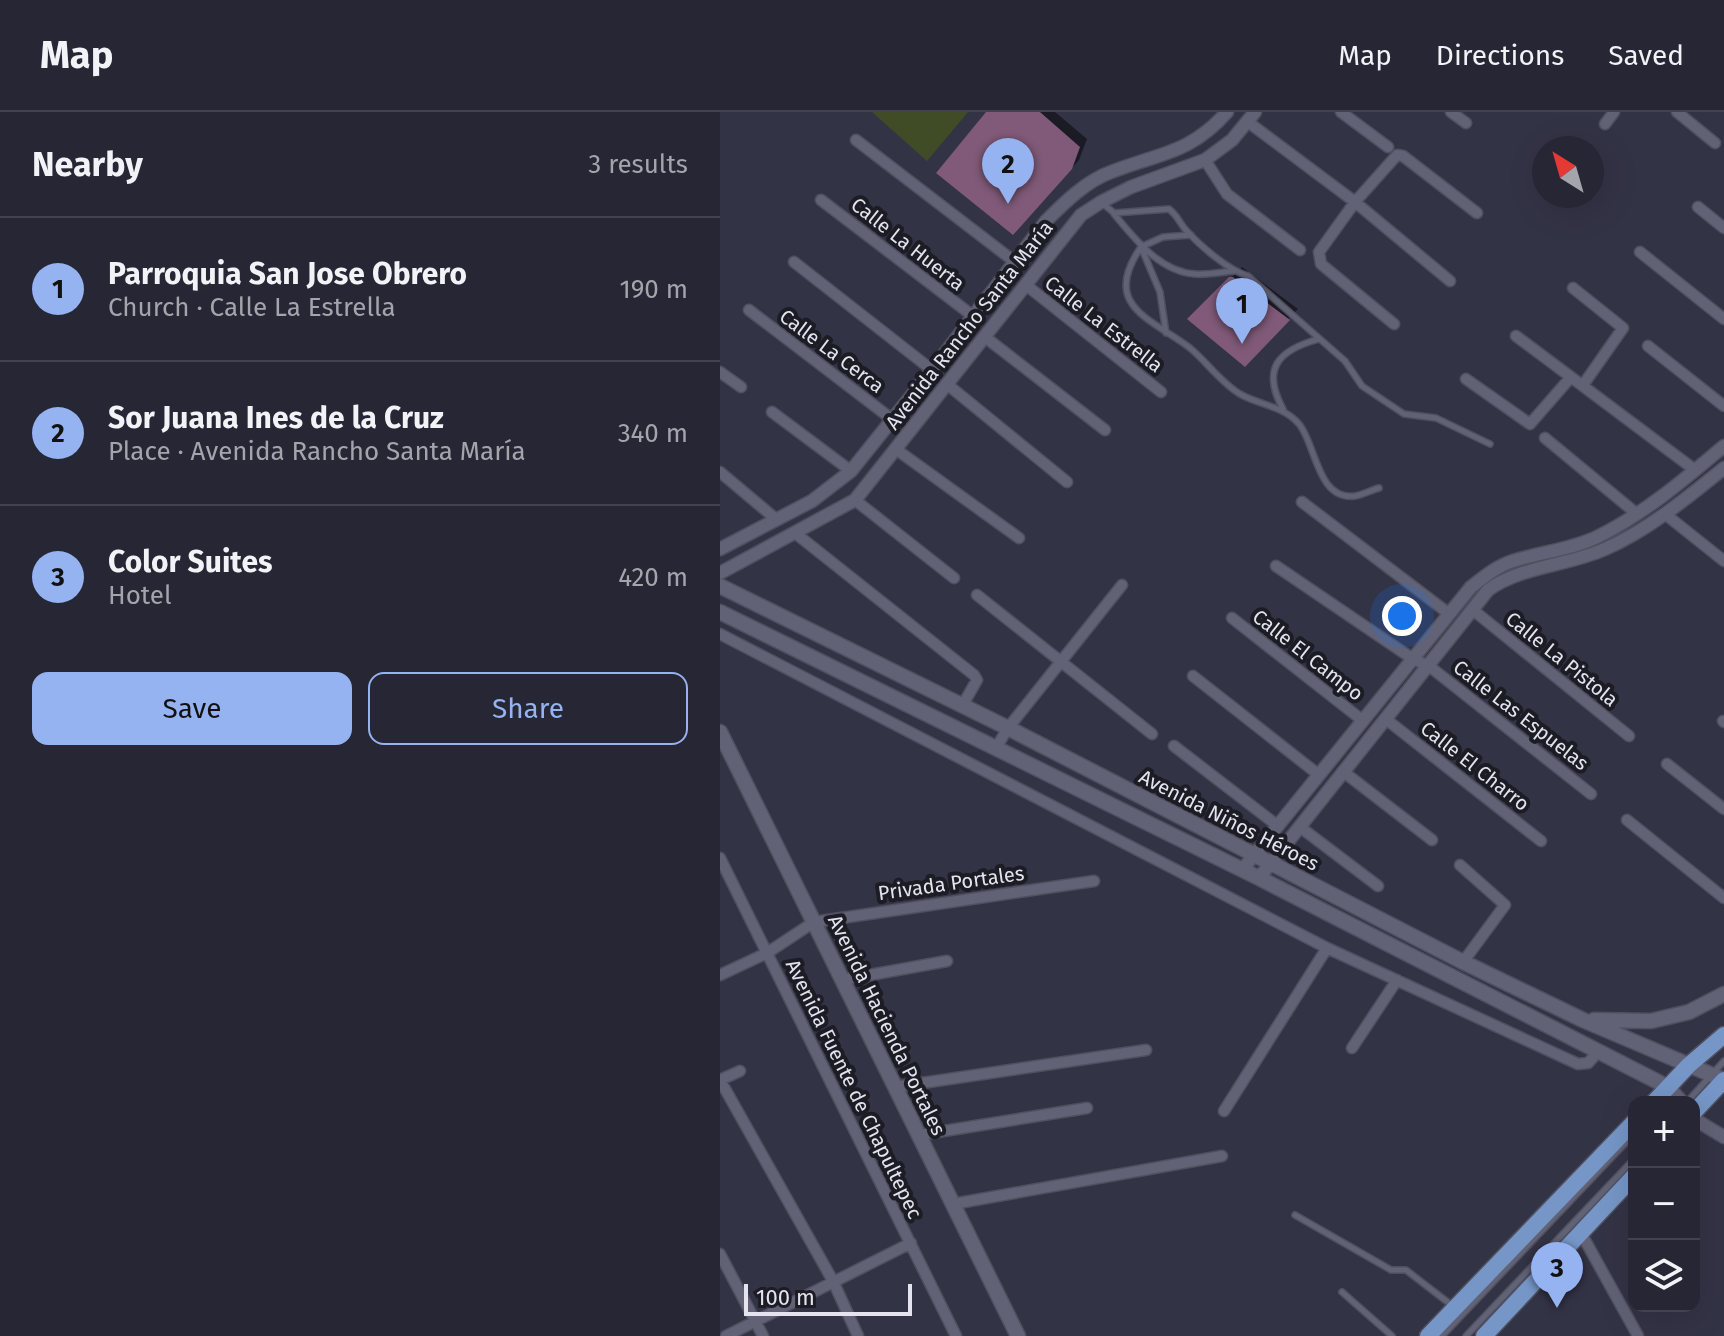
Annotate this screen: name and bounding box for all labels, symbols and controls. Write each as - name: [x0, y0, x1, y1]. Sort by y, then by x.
- text: Map: [40, 32, 113, 78]
- text: Map: [1338, 39, 1392, 72]
- text: Directions: [1436, 39, 1564, 72]
- text: Saved: [1608, 39, 1684, 72]
- north arrow: [1532, 136, 1604, 208]
- pin: 2: [982, 138, 1034, 204]
- text: Nearby: [32, 144, 143, 185]
- text: 3 results: [588, 149, 688, 180]
- street label: Calle La Huerta: [847, 192, 969, 296]
- street label: Avenida Rancho Santa María: [880, 216, 1058, 434]
- text: Parroquia San Jose Obrero: [108, 256, 467, 292]
- street label: Calle La Estrella: [1040, 270, 1168, 378]
- text: 1: [52, 274, 64, 305]
- text: 190 m: [619, 274, 688, 305]
- pin: 1: [1216, 278, 1268, 344]
- text: Church · Calle La Estrella: [108, 292, 396, 323]
- street label: Calle La Cerca: [775, 304, 889, 398]
- text: Sor Juana Ines de la Cruz: [108, 400, 444, 436]
- text: 2: [51, 418, 65, 449]
- text: 340 m: [618, 418, 688, 449]
- text: Place · Avenida Rancho Santa María: [108, 436, 526, 467]
- text: Color Suites: [108, 544, 272, 580]
- text: 3: [51, 562, 65, 593]
- text: 420 m: [618, 562, 688, 593]
- text: Hotel: [108, 580, 172, 611]
- your location: [1382, 596, 1422, 636]
- street label: Calle El Campo: [1248, 604, 1368, 706]
- street label: Calle La Pistola: [1501, 606, 1623, 712]
- street label: Calle Las Espuelas: [1449, 655, 1593, 775]
- button: Save: [32, 672, 352, 745]
- button: Share: [368, 672, 688, 745]
- street label: Calle El Charro: [1416, 716, 1534, 816]
- street label: Avenida Niños Héroes: [1135, 764, 1323, 876]
- street label: Privada Portales: [876, 861, 1026, 905]
- street label: Avenida Hacienda Portales: [823, 911, 951, 1139]
- street label: Avenida Fuente de Chapultepec: [781, 955, 927, 1223]
- map controls: [1628, 1096, 1700, 1312]
- button: +: [1628, 1096, 1700, 1168]
- button: −: [1628, 1168, 1700, 1240]
- button: layers: [1628, 1240, 1700, 1312]
- pin: 3: [1531, 1242, 1583, 1308]
- scale bar: [744, 1280, 912, 1316]
- text: 100 m: [756, 1284, 815, 1311]

